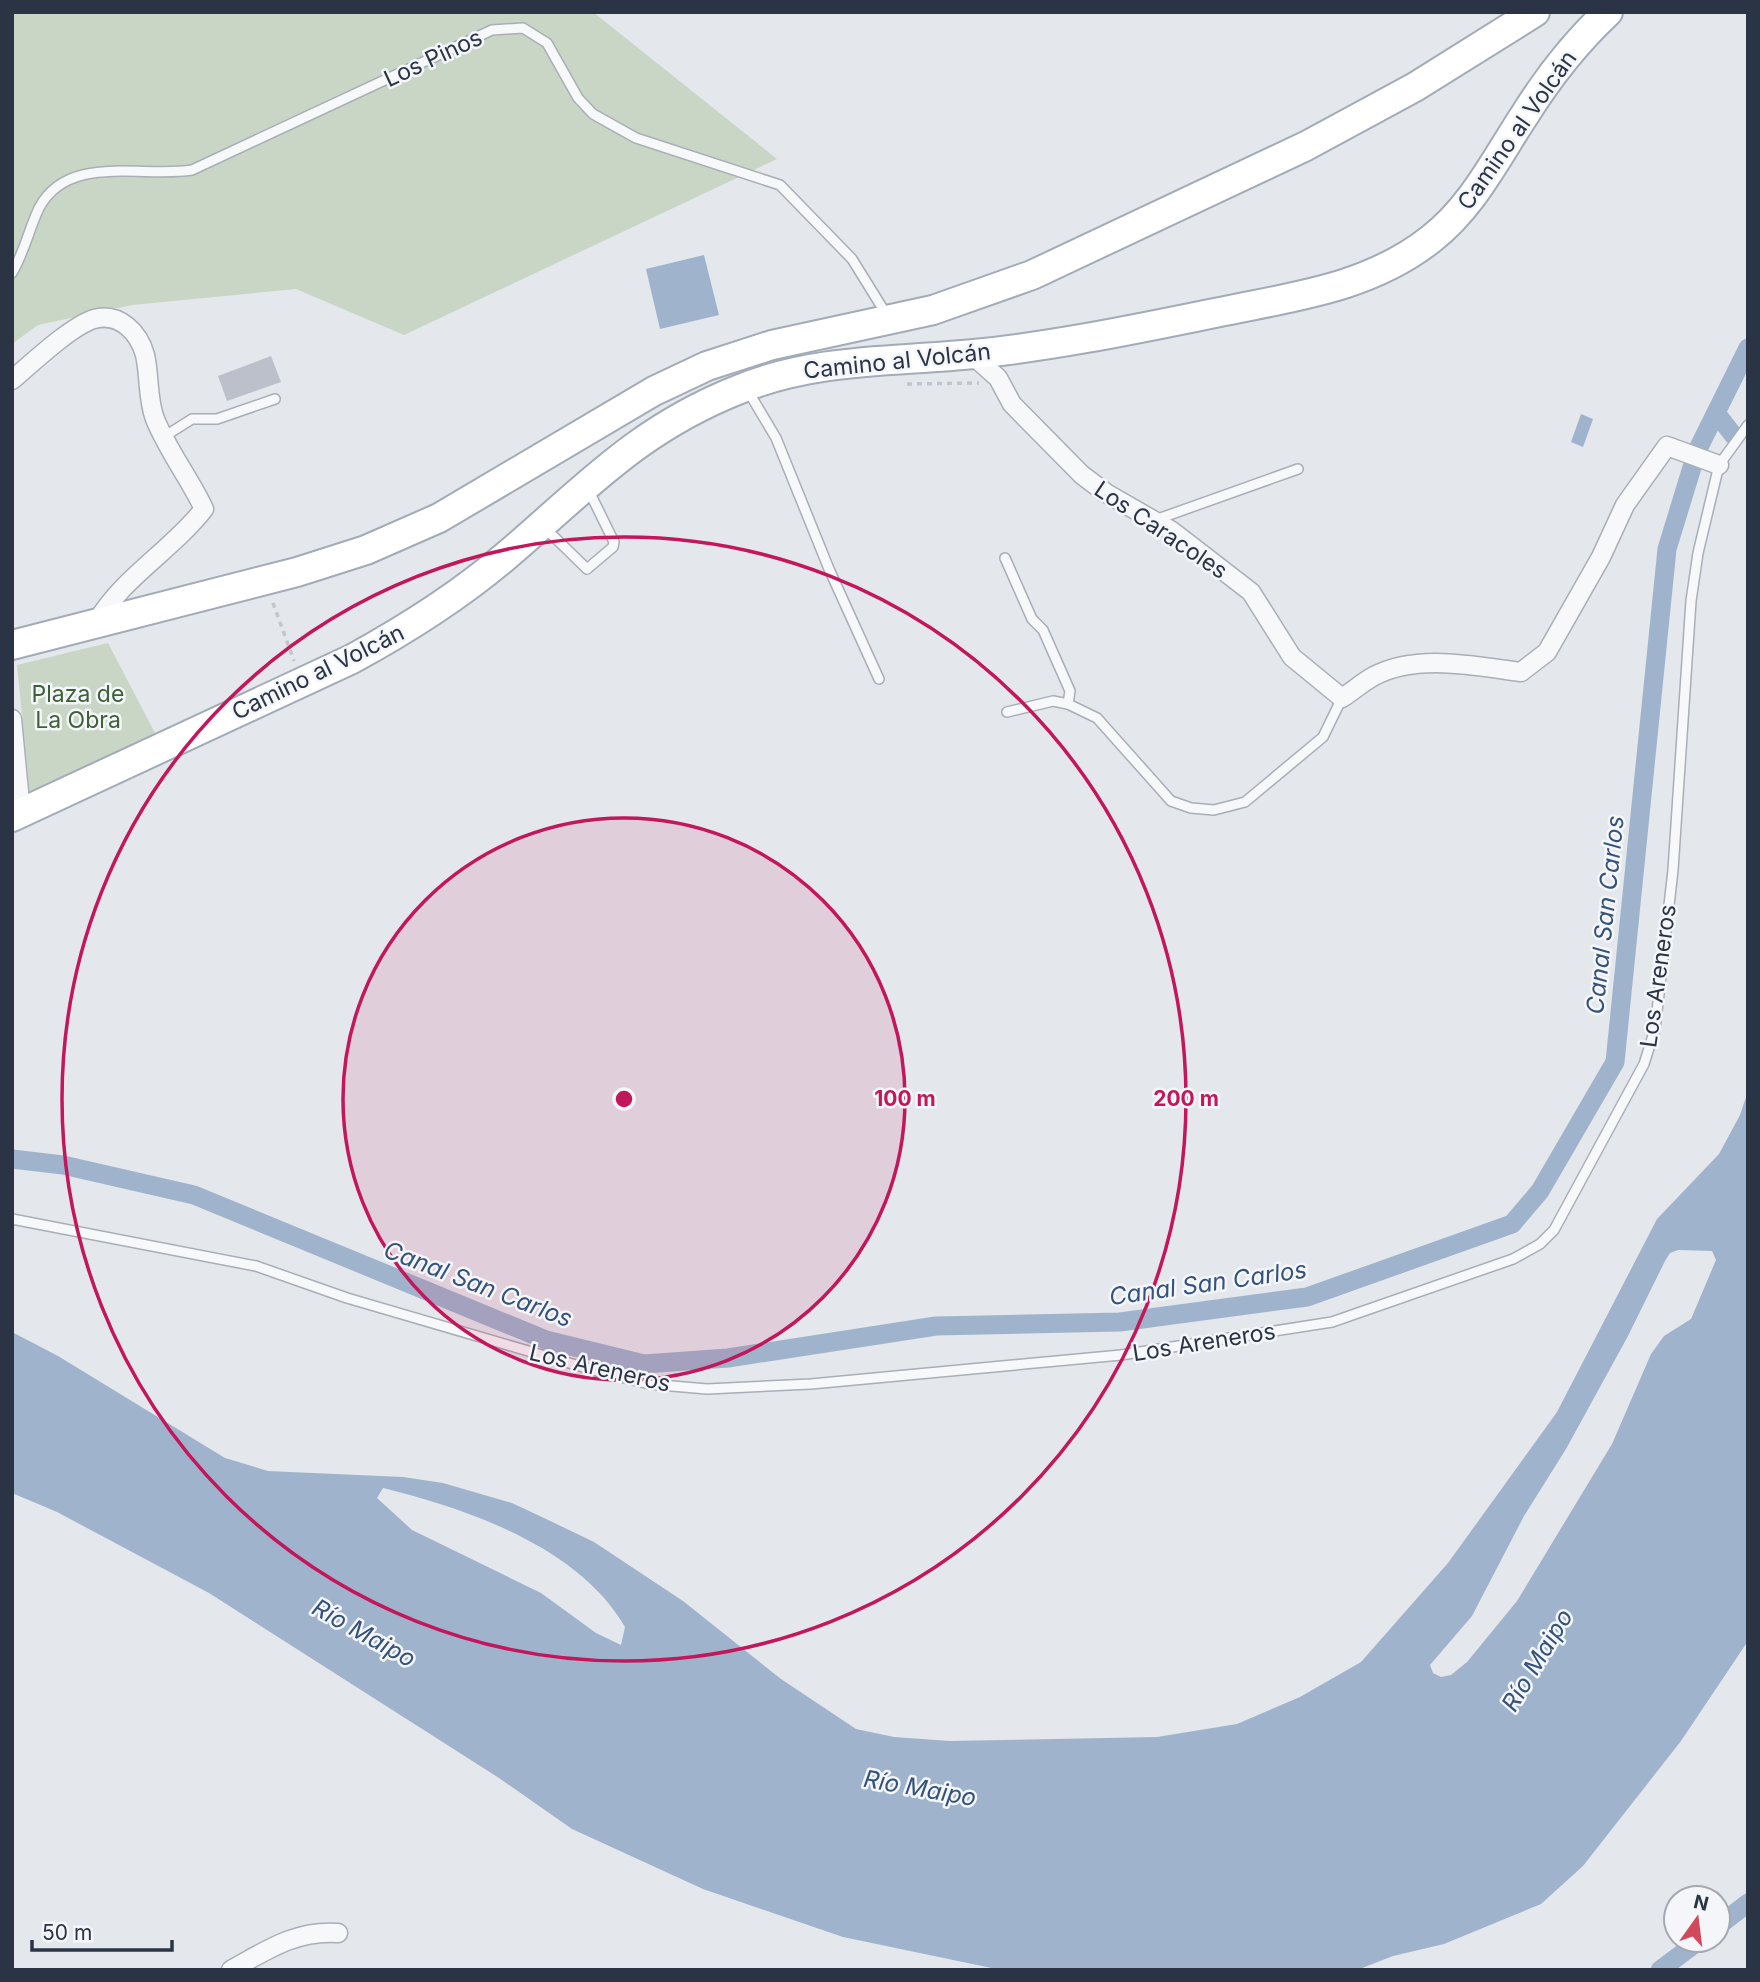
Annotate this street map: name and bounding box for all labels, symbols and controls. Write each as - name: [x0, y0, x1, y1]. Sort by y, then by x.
- street label: Los Pinos: [379, 23, 487, 93]
- street label: Camino al Volcán: [1452, 45, 1582, 215]
- street label: Camino al Volcán: [802, 337, 992, 385]
- street label: Los Caracoles: [1089, 475, 1233, 585]
- street label: Camino al Volcán: [227, 618, 409, 726]
- park label: Plaza de La Obra: [32, 680, 124, 734]
- water label: Canal San Carlos: [1580, 814, 1630, 1016]
- street label: Los Areneros: [1634, 903, 1682, 1049]
- text: 100 m: [874, 1086, 936, 1111]
- text: 200 m: [1153, 1086, 1219, 1111]
- centre of rings: [612, 1087, 636, 1111]
- water label: Canal San Carlos: [380, 1235, 576, 1333]
- water label: Canal San Carlos: [1107, 1255, 1309, 1311]
- street label: Los Areneros: [1131, 1317, 1277, 1367]
- street label: Los Areneros: [527, 1338, 673, 1398]
- water label: Río Maipo: [307, 1593, 421, 1673]
- water label: Río Maipo: [1495, 1604, 1579, 1716]
- water label: Río Maipo: [861, 1764, 979, 1812]
- north arrow: [1662, 1884, 1732, 1954]
- text: N: [1691, 1890, 1711, 1916]
- scale bar: [32, 1909, 172, 1953]
- text: 50 m: [42, 1920, 92, 1945]

